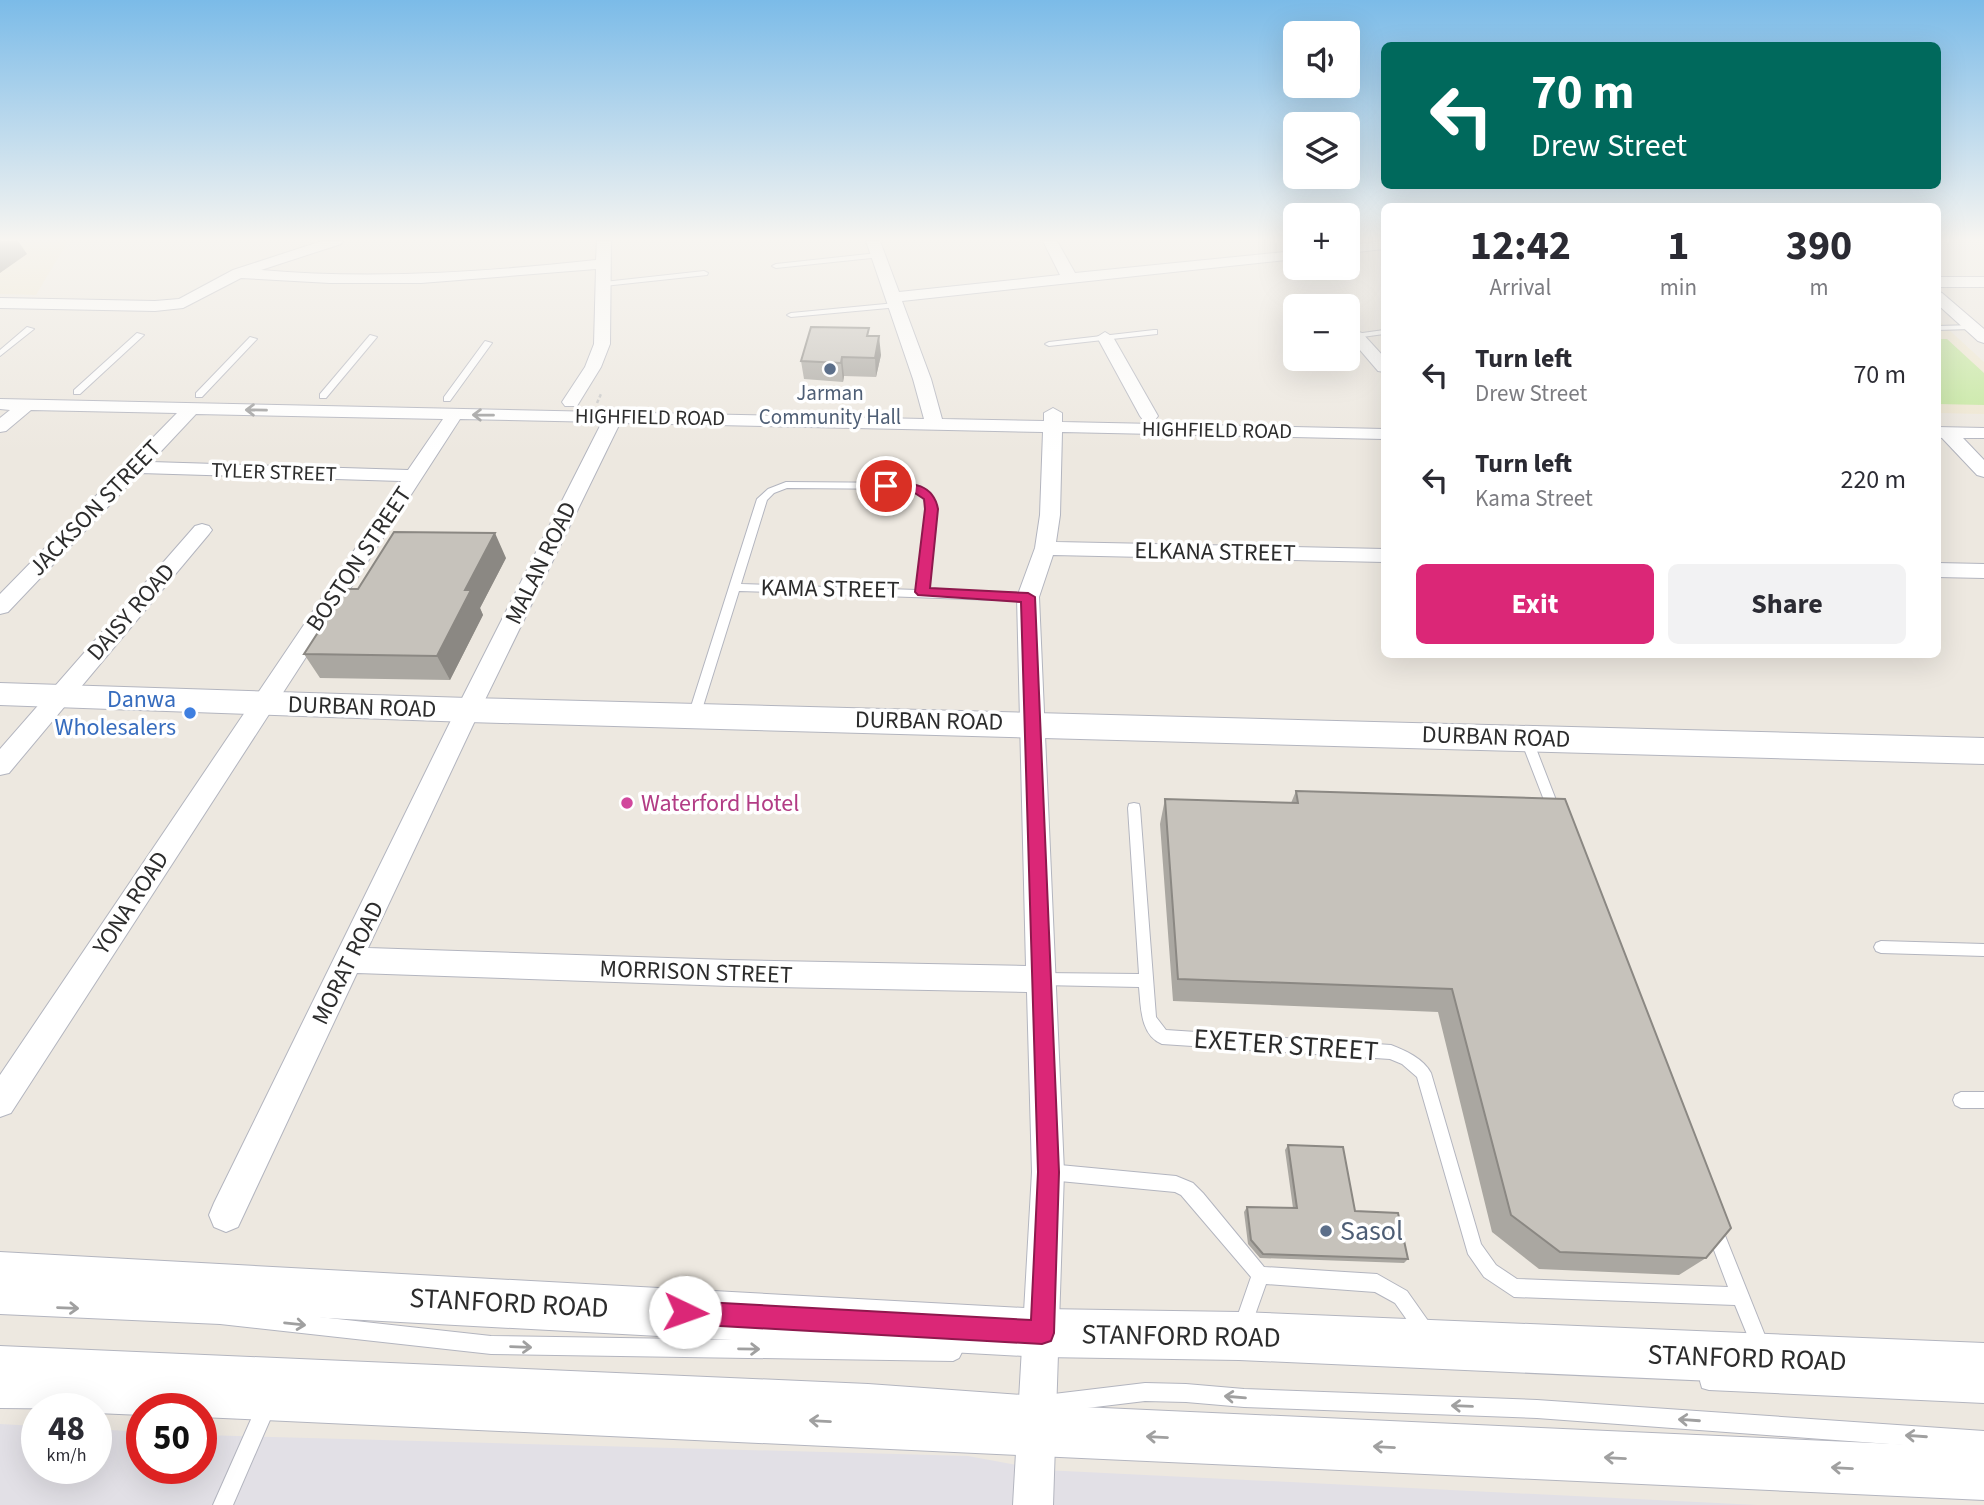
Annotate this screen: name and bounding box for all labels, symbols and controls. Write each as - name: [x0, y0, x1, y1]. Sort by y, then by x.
- map controls: [1283, 21, 1360, 371]
- button: sound: [1283, 21, 1360, 98]
- text: 70 m: [1531, 58, 1635, 128]
- icon: left: [1416, 70, 1507, 161]
- button: layers: [1283, 112, 1360, 189]
- text: Drew Street: [1531, 123, 1687, 169]
- button: +: [1283, 203, 1360, 280]
- text: 12:42: [1470, 216, 1571, 276]
- text: 1: [1667, 216, 1689, 276]
- text: 390: [1786, 216, 1852, 276]
- text: Arrival: [1489, 271, 1551, 304]
- text: min: [1660, 271, 1697, 304]
- text: m: [1809, 271, 1829, 304]
- button: −: [1283, 294, 1360, 371]
- text: Turn left: [1475, 340, 1572, 377]
- icon: left: [1416, 356, 1454, 394]
- text: 70 m: [1853, 356, 1906, 393]
- marker: Jarman Community Hall: [822, 361, 838, 377]
- text: Drew Street: [1475, 377, 1587, 410]
- place label: Jarman Community Hall: [759, 378, 901, 432]
- street label: HIGHFIELD ROAD: [575, 401, 725, 433]
- one-way arrow: [245, 404, 268, 417]
- one-way arrow: [472, 408, 495, 421]
- street label: HIGHFIELD ROAD: [1142, 414, 1292, 446]
- street label: JACKSON STREET: [21, 432, 169, 584]
- text: Turn left: [1475, 445, 1572, 482]
- street label: TYLER STREET: [211, 455, 337, 489]
- pin: [856, 456, 916, 516]
- icon: left: [1416, 461, 1454, 499]
- text: 220 m: [1840, 461, 1906, 498]
- icon: arrive: [867, 467, 905, 505]
- street label: BOSTON STREET: [298, 479, 421, 638]
- text: Kama Street: [1475, 482, 1593, 515]
- street label: MALAN ROAD: [496, 496, 586, 630]
- street label: ELKANA STREET: [1134, 533, 1296, 571]
- street label: DAISY ROAD: [79, 555, 183, 669]
- button: Exit: [1416, 564, 1654, 644]
- button: Share: [1668, 564, 1906, 644]
- street label: KAMA STREET: [760, 570, 900, 608]
- place label: Danwa Wholesalers: [55, 682, 176, 745]
- street label: DURBAN ROAD: [287, 687, 437, 727]
- street label: DURBAN ROAD: [854, 702, 1004, 740]
- marker: Danwa Wholesalers: [182, 705, 198, 721]
- street label: DURBAN ROAD: [1421, 717, 1571, 757]
- place label: Waterford Hotel: [641, 786, 799, 821]
- marker: Waterford Hotel: [619, 795, 635, 811]
- street label: YONA ROAD: [84, 844, 178, 963]
- street label: MORAT ROAD: [303, 895, 393, 1031]
- street label: MORRISON STREET: [599, 951, 793, 993]
- street label: EXETER STREET: [1192, 1019, 1380, 1071]
- place label: Sasol: [1340, 1211, 1403, 1251]
- marker: Sasol: [1318, 1223, 1334, 1239]
- position arrow: [648, 1275, 722, 1349]
- street label: STANFORD ROAD: [409, 1278, 609, 1328]
- one-way arrow: [56, 1301, 79, 1314]
- street label: STANFORD ROAD: [1081, 1314, 1281, 1358]
- one-way arrow: [283, 1317, 306, 1330]
- street label: STANFORD ROAD: [1647, 1335, 1847, 1381]
- one-way arrow: [510, 1340, 533, 1353]
- one-way arrow: [737, 1342, 760, 1356]
- one-way arrow: [1224, 1390, 1246, 1403]
- speed limit sign: 50: [126, 1393, 217, 1484]
- one-way arrow: [1451, 1400, 1474, 1413]
- text: 48: [48, 1404, 85, 1454]
- one-way arrow: [1678, 1413, 1701, 1426]
- one-way arrow: [809, 1415, 832, 1428]
- one-way arrow: [1905, 1429, 1928, 1442]
- one-way arrow: [1145, 1430, 1168, 1443]
- one-way arrow: [1373, 1441, 1396, 1454]
- text: km/h: [47, 1443, 86, 1468]
- one-way arrow: [1604, 1451, 1627, 1464]
- one-way arrow: [1831, 1461, 1854, 1474]

